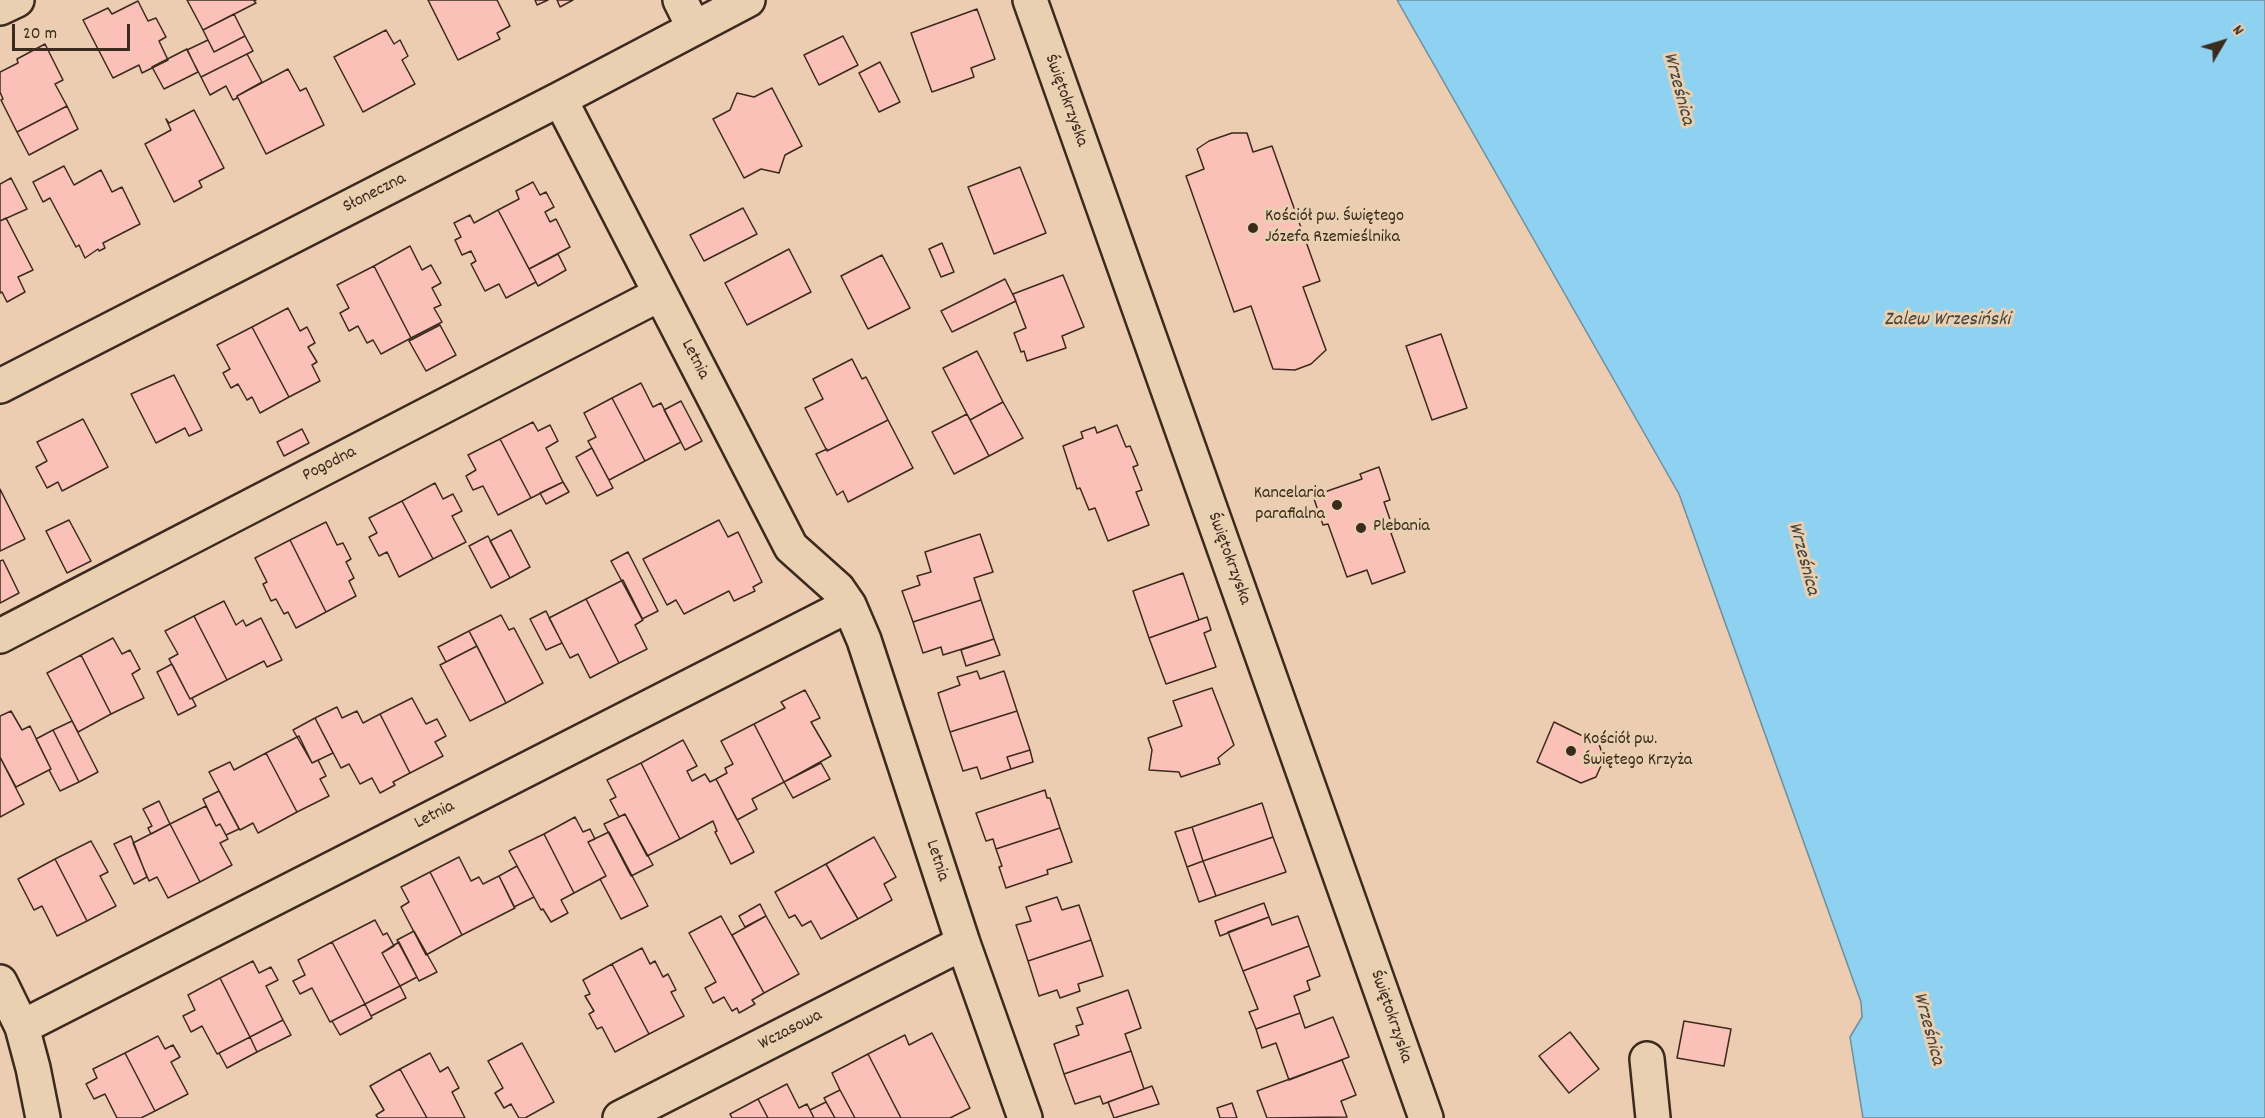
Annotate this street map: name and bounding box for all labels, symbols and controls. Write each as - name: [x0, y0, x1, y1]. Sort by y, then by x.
- scale bar: [15, 12, 134, 50]
- north arrow: [2193, 12, 2253, 72]
- text: N: [2226, 20, 2249, 41]
- text: 20 m: [23, 22, 57, 47]
- water label: Wrześnica: [1656, 50, 1698, 128]
- street label: Świętokrzyska: [1038, 52, 1092, 150]
- street label: Słoneczna: [340, 169, 410, 219]
- place label: Kościół pw. Świętego Józefa Rzemieślnika: [1265, 207, 1404, 250]
- marker: Kościół pw. Świętego Józefa Rzemieślnika: [1246, 221, 1260, 235]
- water label: Zalew Wrzesiński: [1884, 309, 2010, 333]
- street label: Letnia: [675, 336, 713, 384]
- street label: Pogodna: [300, 442, 360, 488]
- place label: Kancelaria parafialna: [1254, 484, 1325, 526]
- marker: Kancelaria parafialna: [1330, 498, 1344, 512]
- street label: Świętokrzyska: [1201, 510, 1255, 608]
- place label: Plebania: [1373, 517, 1430, 539]
- water label: Wrześnica: [1781, 520, 1823, 598]
- marker: Plebania: [1354, 521, 1368, 535]
- place label: Kościół pw. Świętego Krzyża: [1583, 730, 1692, 772]
- marker: Kościół pw. Świętego Krzyża: [1564, 744, 1578, 758]
- street label: Letnia: [411, 797, 459, 835]
- street label: Letnia: [919, 838, 953, 884]
- street label: Świętokrzyska: [1364, 968, 1416, 1066]
- water label: Wrześnica: [1906, 990, 1948, 1068]
- street label: Wczasowa: [756, 1006, 826, 1056]

